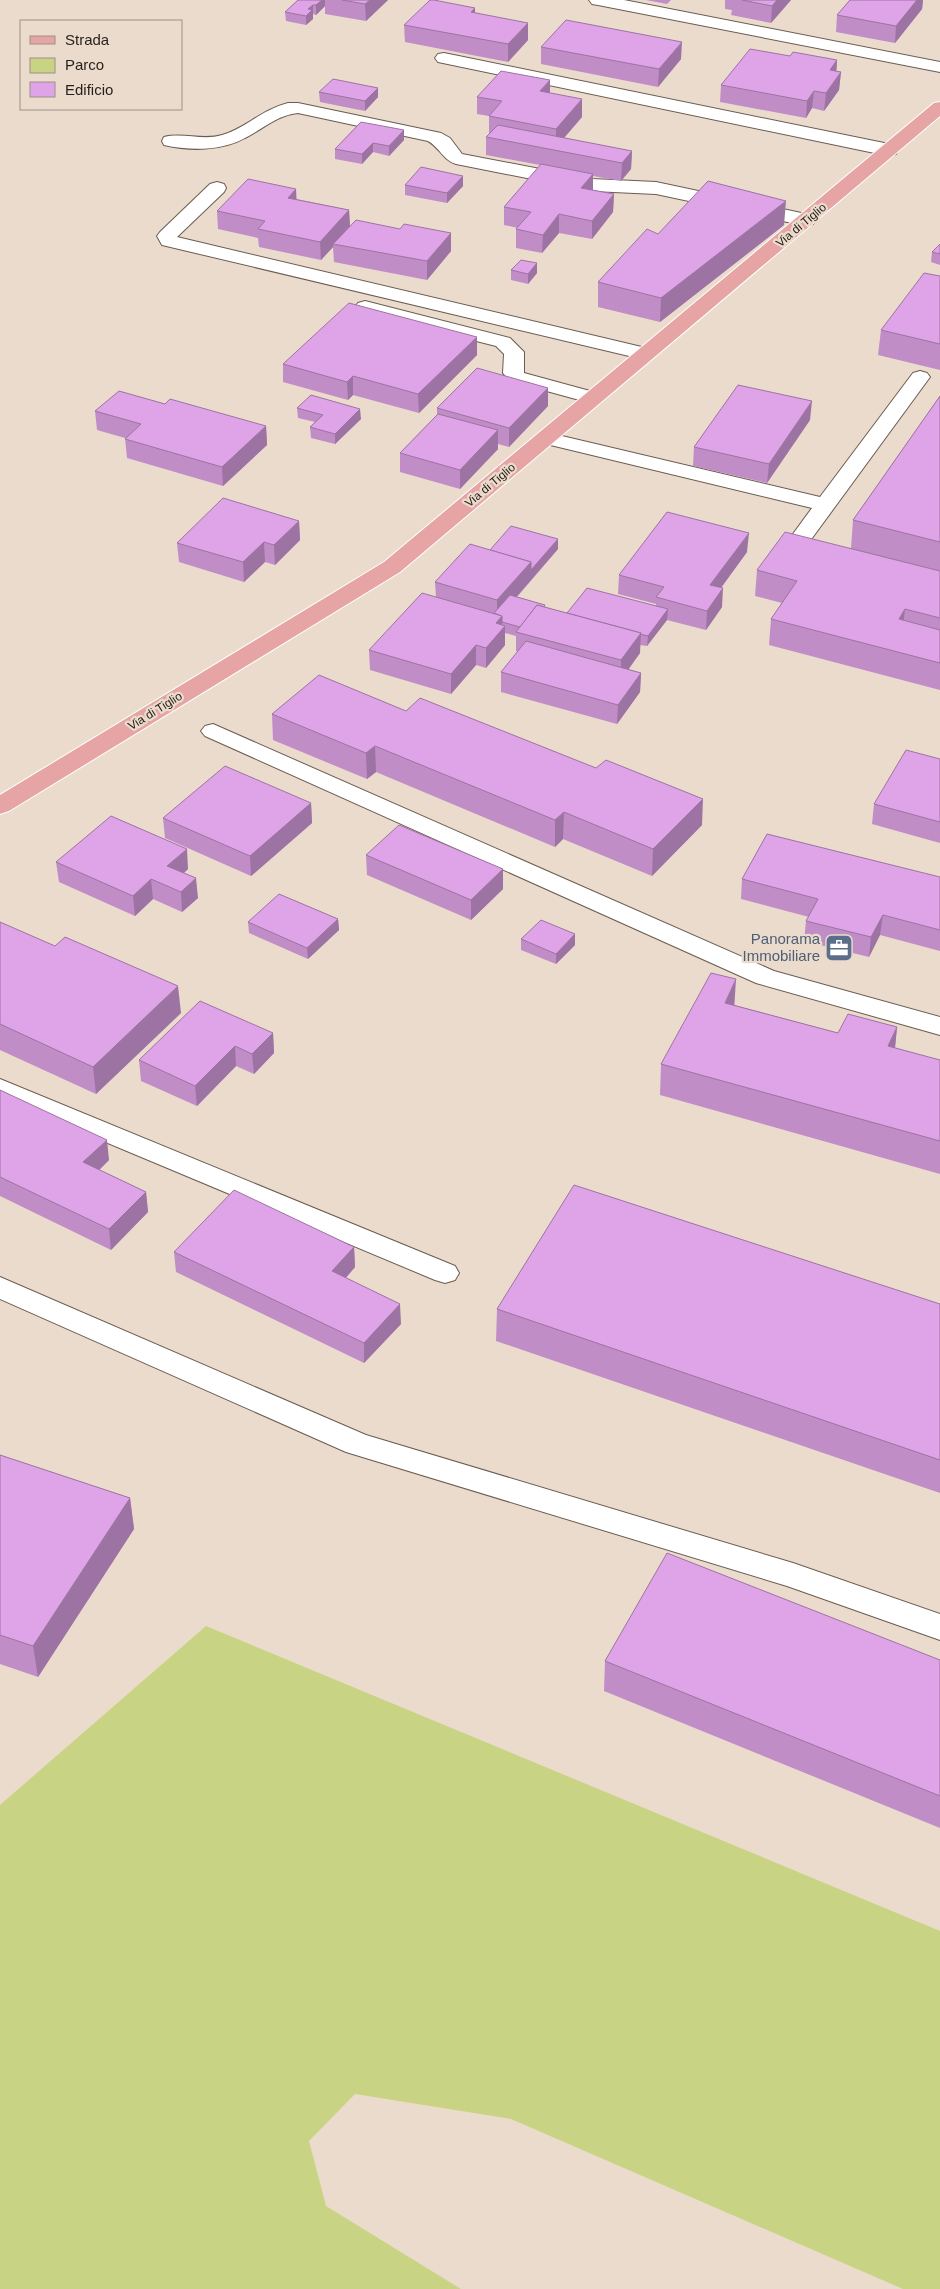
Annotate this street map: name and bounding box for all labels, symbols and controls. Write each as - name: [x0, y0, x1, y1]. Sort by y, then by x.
- legend: [20, 20, 182, 110]
- text: Strada: [65, 31, 110, 48]
- text: Parco: [65, 56, 104, 73]
- text: Edificio: [65, 81, 113, 98]
- street label: Via di Tiglio: [773, 200, 829, 250]
- street label: Via di Tiglio: [462, 460, 518, 510]
- street label: Via di Tiglio: [125, 689, 185, 733]
- place label: Panorama Immobiliare: [742, 930, 821, 964]
- office icon: Panorama Immobiliare: [824, 933, 854, 963]

